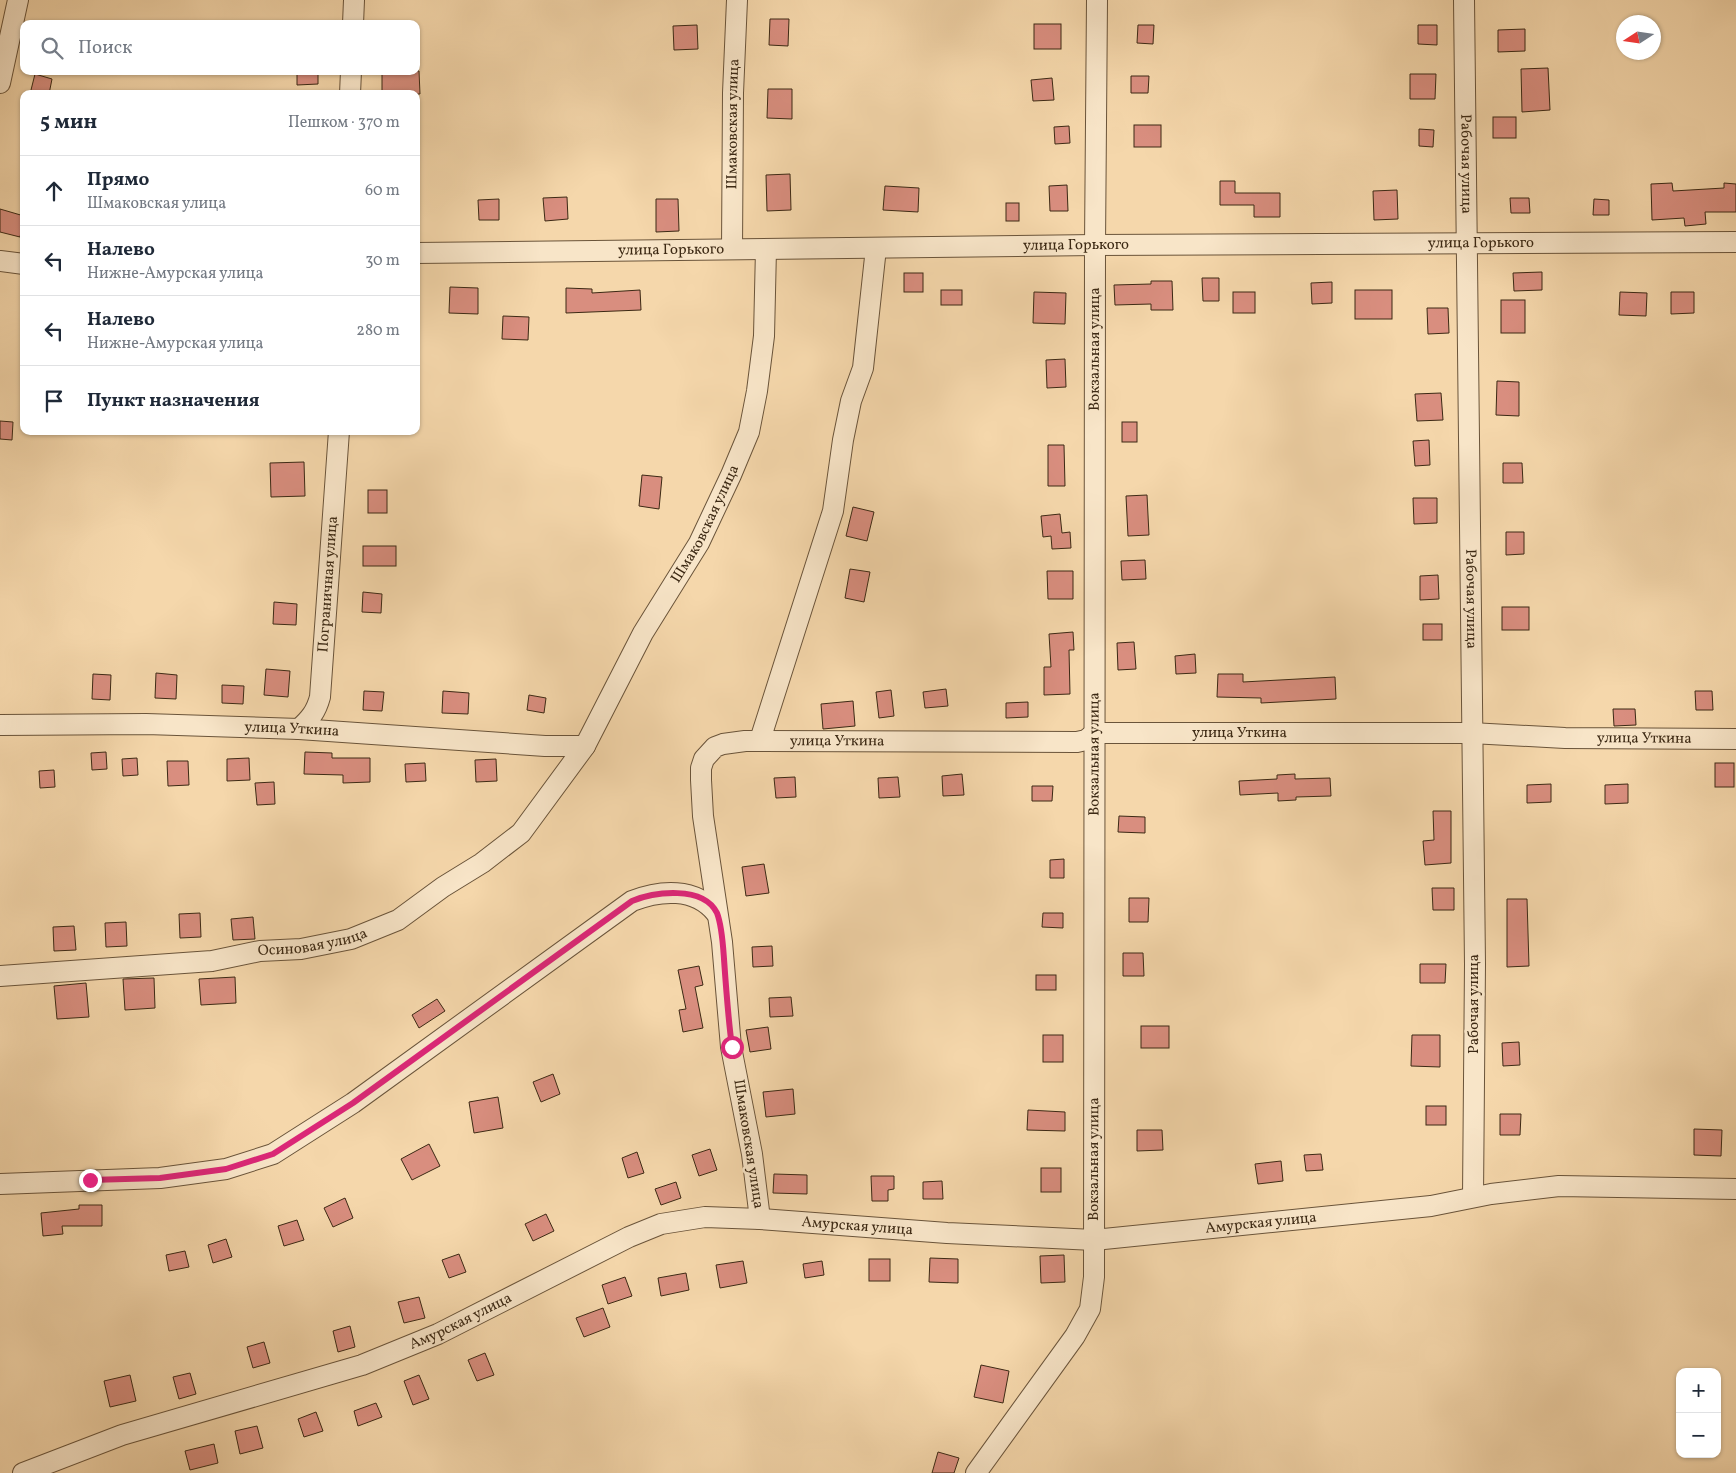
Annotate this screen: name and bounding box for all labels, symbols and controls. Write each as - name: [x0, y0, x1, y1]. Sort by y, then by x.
- north arrow: [1616, 15, 1661, 60]
- search box: [20, 20, 420, 75]
- icon: search: [38, 34, 66, 62]
- text: Поиск: [78, 35, 132, 61]
- street label: Шмаковская улица: [722, 58, 745, 189]
- text: 5 мин: [40, 108, 97, 137]
- text: Пешком · 370 m: [288, 112, 400, 134]
- street label: Рабочая улица: [1455, 114, 1477, 214]
- text: Прямо: [87, 167, 149, 193]
- icon: ahead: [40, 177, 68, 205]
- text: 60 m: [365, 180, 400, 202]
- text: Шмаковская улица: [87, 193, 226, 215]
- street label: улица Горького: [1428, 232, 1534, 254]
- street label: улица Горького: [1023, 234, 1129, 256]
- text: Налево: [87, 237, 155, 263]
- street label: улица Горького: [618, 239, 724, 261]
- icon: left: [40, 247, 68, 275]
- text: 30 m: [365, 250, 400, 272]
- text: Нижне-Амурская улица: [87, 263, 264, 285]
- street label: Вокзальная улица: [1084, 287, 1105, 411]
- text: Налево: [87, 307, 155, 333]
- icon: left: [40, 317, 68, 345]
- text: 280 m: [356, 320, 400, 342]
- text: Нижне-Амурская улица: [87, 333, 264, 355]
- icon: arrive: [40, 387, 68, 415]
- text: Пункт назначения: [87, 388, 260, 414]
- street label: Шмаковская улица: [666, 462, 745, 587]
- street label: Пограничная улица: [313, 515, 343, 653]
- street label: Рабочая улица: [1460, 549, 1482, 649]
- street label: Вокзальная улица: [1084, 692, 1105, 816]
- street label: улица Уткина: [244, 717, 340, 742]
- street label: улица Уткина: [1192, 723, 1287, 744]
- street label: улица Уткина: [1597, 728, 1692, 749]
- street label: улица Уткина: [790, 731, 885, 752]
- street label: Осиновая улица: [257, 923, 371, 962]
- street label: Рабочая улица: [1464, 954, 1485, 1054]
- route start: [721, 1036, 744, 1059]
- street label: Шмаковская улица: [727, 1078, 769, 1210]
- street label: Вокзальная улица: [1084, 1097, 1105, 1221]
- route end: [79, 1169, 102, 1192]
- street label: Амурская улица: [1204, 1207, 1318, 1239]
- street label: Амурская улица: [801, 1212, 914, 1241]
- street label: Амурская улица: [406, 1288, 516, 1355]
- map controls: [1676, 1368, 1721, 1458]
- button: +: [1676, 1368, 1721, 1413]
- button: −: [1676, 1413, 1721, 1458]

